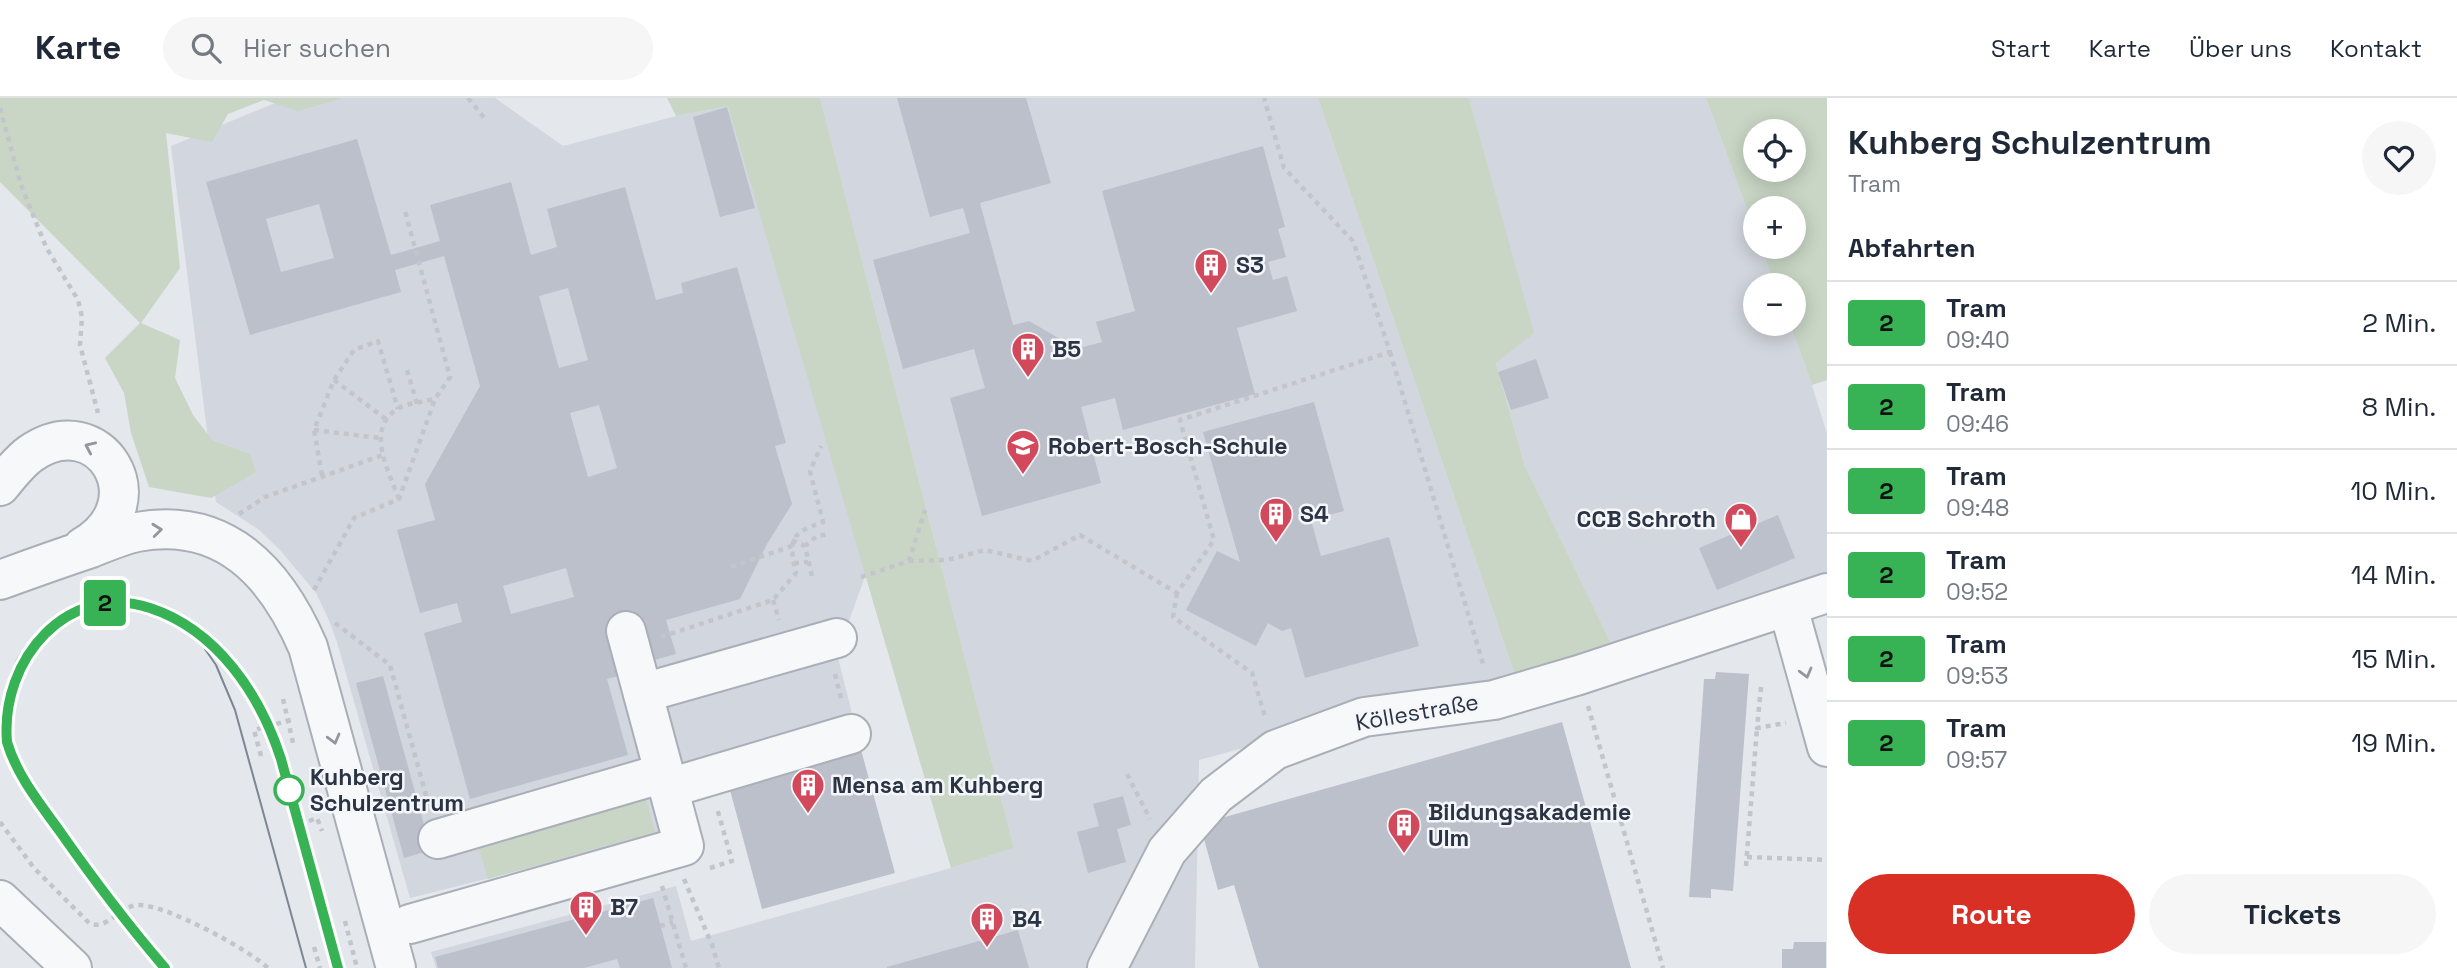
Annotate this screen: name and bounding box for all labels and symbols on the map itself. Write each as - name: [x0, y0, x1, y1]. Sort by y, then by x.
- building icon: S3: [1192, 246, 1230, 295]
- place label: S3: [1236, 250, 1264, 280]
- building icon: B5: [1009, 330, 1047, 379]
- place label: B5: [1052, 334, 1081, 364]
- school or university icon: Robert-Bosch-Schule: [1004, 427, 1042, 476]
- place label: Robert-Bosch-Schule: [1048, 431, 1288, 461]
- one-way arrow: [85, 442, 97, 456]
- building icon: S4: [1257, 495, 1295, 544]
- place label: S4: [1300, 499, 1329, 529]
- shop icon: CCB Schroth: [1722, 500, 1760, 549]
- place label: CCB Schroth: [1577, 504, 1716, 534]
- one-way arrow: [152, 523, 163, 538]
- line badge: 2: [82, 580, 128, 626]
- one-way arrow: [1798, 667, 1812, 679]
- street label: Köllestraße: [1353, 686, 1481, 738]
- one-way arrow: [326, 733, 341, 745]
- place label: Kuhberg Schulzentrum: [310, 762, 464, 818]
- building icon: Mensa am Kuhberg: [789, 766, 827, 815]
- place label: Mensa am Kuhberg: [832, 770, 1043, 800]
- marker: Kuhberg Schulzentrum: [274, 775, 304, 805]
- place label: Bildungsakademie Ulm: [1428, 797, 1631, 853]
- building icon: Bildungsakademie Ulm: [1385, 806, 1423, 855]
- building icon: B7: [567, 888, 605, 937]
- place label: B7: [610, 892, 638, 922]
- building icon: B4: [968, 900, 1006, 949]
- place label: B4: [1012, 904, 1042, 934]

